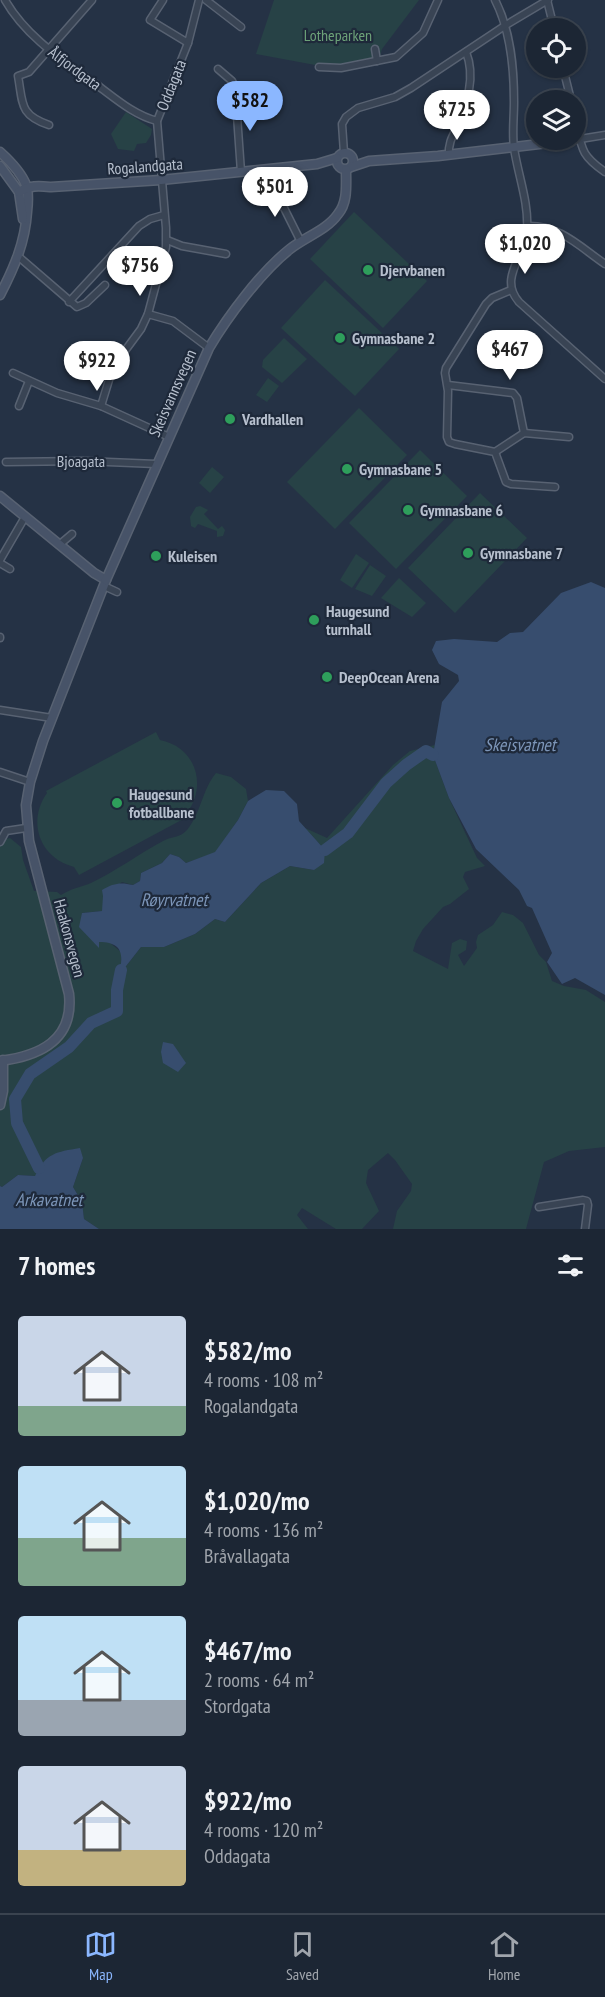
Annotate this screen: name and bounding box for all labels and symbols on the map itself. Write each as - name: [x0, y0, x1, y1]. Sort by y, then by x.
- park label: Lotheparken: [304, 25, 372, 45]
- street label: Ålfjordgata: [45, 42, 105, 94]
- street label: Oddagata: [152, 57, 190, 113]
- pin: $582: [214, 81, 286, 132]
- pin: $725: [421, 90, 493, 141]
- street label: Rogalandgata: [107, 153, 183, 179]
- pin: $501: [239, 167, 311, 218]
- pin: $1,020: [476, 224, 574, 275]
- pin: $756: [104, 246, 176, 297]
- place label: Djervbanen: [380, 260, 445, 280]
- marker: Djervbanen: [361, 263, 375, 277]
- place label: Gymnasbane 2: [352, 328, 435, 348]
- pin: $467: [474, 330, 546, 381]
- marker: Gymnasbane 2: [333, 331, 347, 345]
- pin: $922: [61, 341, 133, 392]
- street label: Skeisvannsvegen: [144, 346, 200, 440]
- place label: Vardhallen: [241, 409, 303, 429]
- marker: Vardhallen: [223, 412, 237, 426]
- street label: Bjoagata: [57, 451, 105, 471]
- place label: Gymnasbane 5: [359, 459, 442, 479]
- marker: Gymnasbane 5: [340, 462, 354, 476]
- place label: Gymnasbane 6: [420, 500, 503, 520]
- marker: Gymnasbane 6: [401, 503, 415, 517]
- place label: Gymnasbane 7: [480, 543, 563, 563]
- place label: Kuleisen: [168, 546, 217, 566]
- marker: Gymnasbane 7: [461, 546, 475, 560]
- marker: Kuleisen: [149, 549, 163, 563]
- place label: Haugesund turnhall: [326, 601, 389, 639]
- marker: Haugesund turnhall: [307, 613, 321, 627]
- place label: DeepOcean Arena: [339, 667, 440, 687]
- marker: DeepOcean Arena: [320, 670, 334, 684]
- water label: Skeisvatnet: [484, 733, 558, 756]
- place label: Haugesund fotballbane: [129, 784, 194, 822]
- marker: Haugesund fotballbane: [110, 796, 124, 810]
- water label: Røyrvatnet: [141, 888, 209, 911]
- street label: Haakonsvegen: [50, 897, 90, 979]
- water label: Arkavatnet: [15, 1188, 85, 1211]

